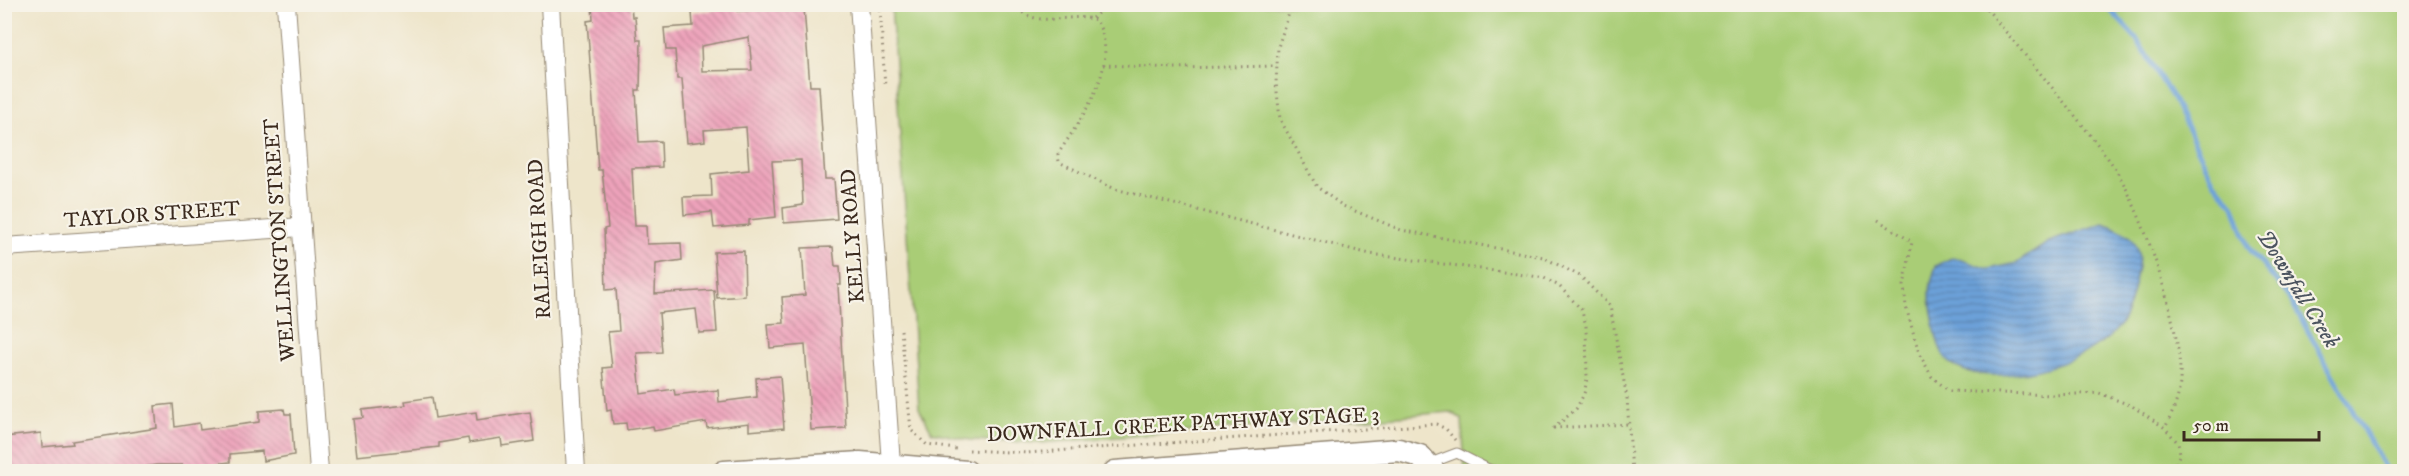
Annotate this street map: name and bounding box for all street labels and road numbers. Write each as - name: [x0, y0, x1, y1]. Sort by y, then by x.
- street label: WELLINGTON STREET: [259, 118, 302, 363]
- street label: RALEIGH ROAD: [523, 158, 557, 320]
- street label: KELLY ROAD: [835, 168, 871, 304]
- street label: TAYLOR STREET: [63, 196, 241, 234]
- street label: DOWNFALL CREEK PATHWAY STAGE 3: [986, 402, 1380, 448]

